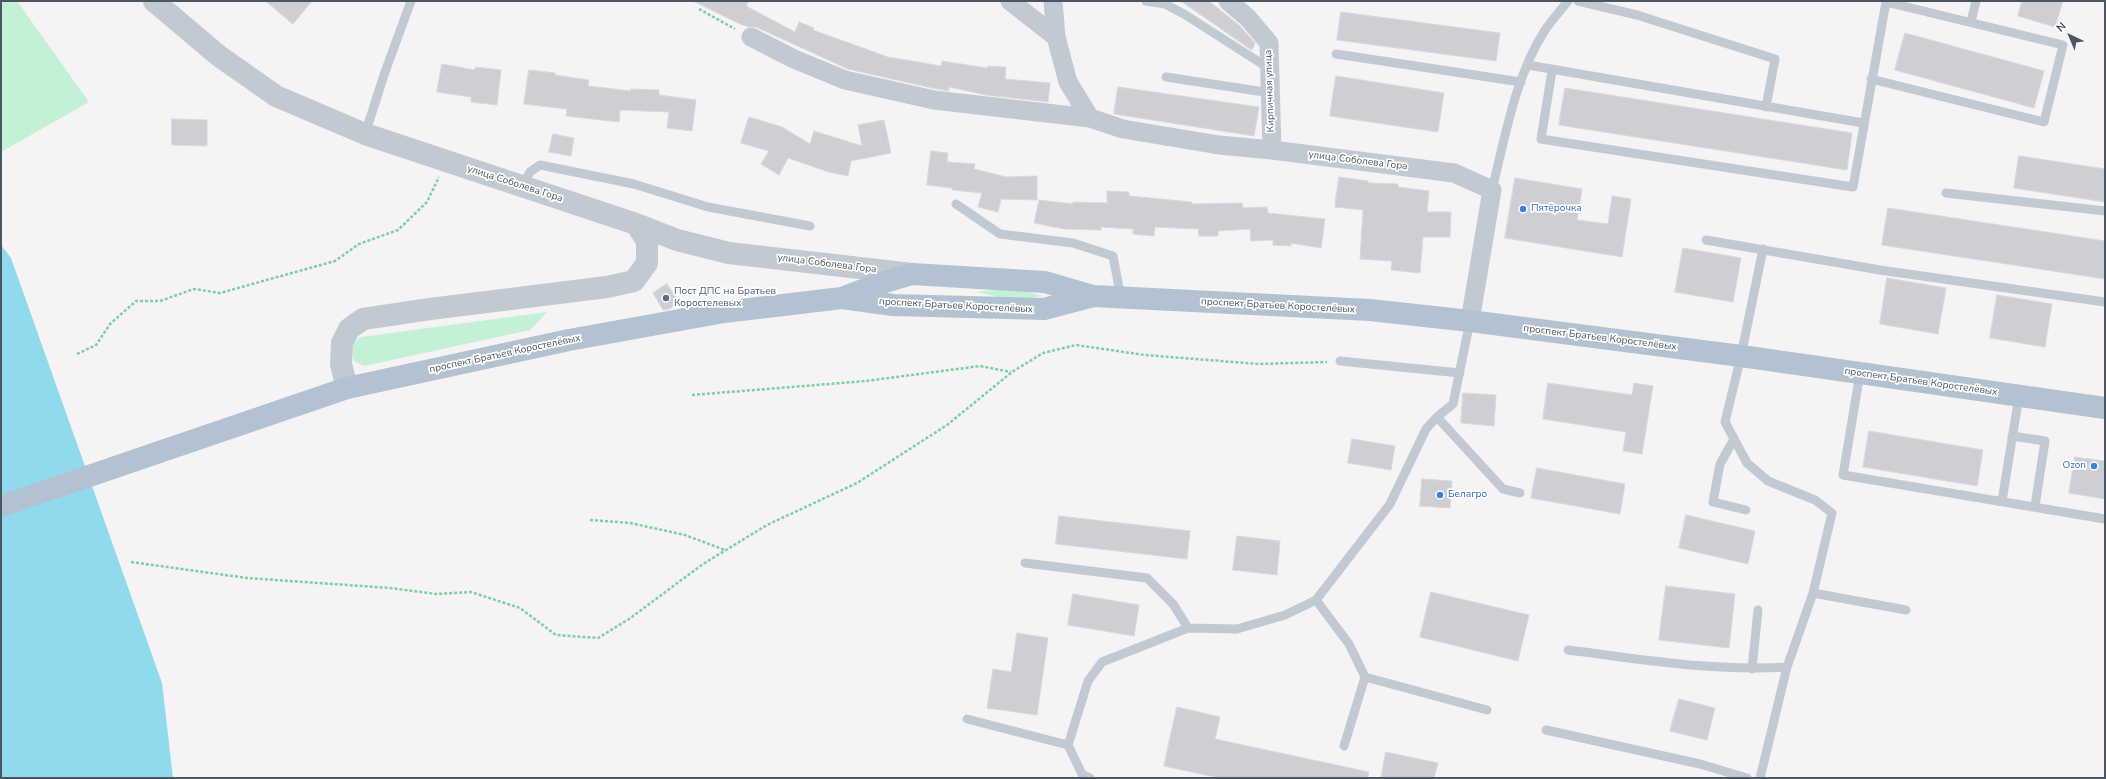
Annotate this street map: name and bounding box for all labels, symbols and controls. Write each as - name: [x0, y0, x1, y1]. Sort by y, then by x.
- north arrow: [2050, 16, 2090, 56]
- text: N: [2053, 19, 2069, 35]
- street label: Кирпичная улица: [1263, 50, 1277, 132]
- street label: улица Соболева Гора: [1308, 149, 1408, 173]
- street label: улица Соболева Гора: [466, 163, 564, 205]
- place label: Пятёрочка: [1531, 203, 1582, 215]
- marker: Пятёрочка: [1518, 204, 1528, 214]
- street label: улица Соболева Гора: [777, 252, 877, 276]
- place label: Пост ДПС на Братьев Коростелевых: [674, 286, 776, 310]
- marker: Пост ДПС на Братьев Коростелевых: [661, 293, 671, 303]
- street label: проспект Братьев Коростелёвых: [879, 296, 1033, 316]
- street label: проспект Братьев Коростелёвых: [1201, 296, 1355, 316]
- street label: проспект Братьев Коростелёвых: [1523, 323, 1677, 353]
- street label: проспект Братьев Коростелёвых: [428, 332, 582, 376]
- street label: проспект Братьев Коростелёвых: [1844, 365, 1998, 399]
- place label: Ozon: [2063, 460, 2086, 472]
- marker: Ozon: [2089, 461, 2099, 471]
- place label: Белагро: [1448, 489, 1487, 501]
- marker: Белагро: [1435, 490, 1445, 500]

